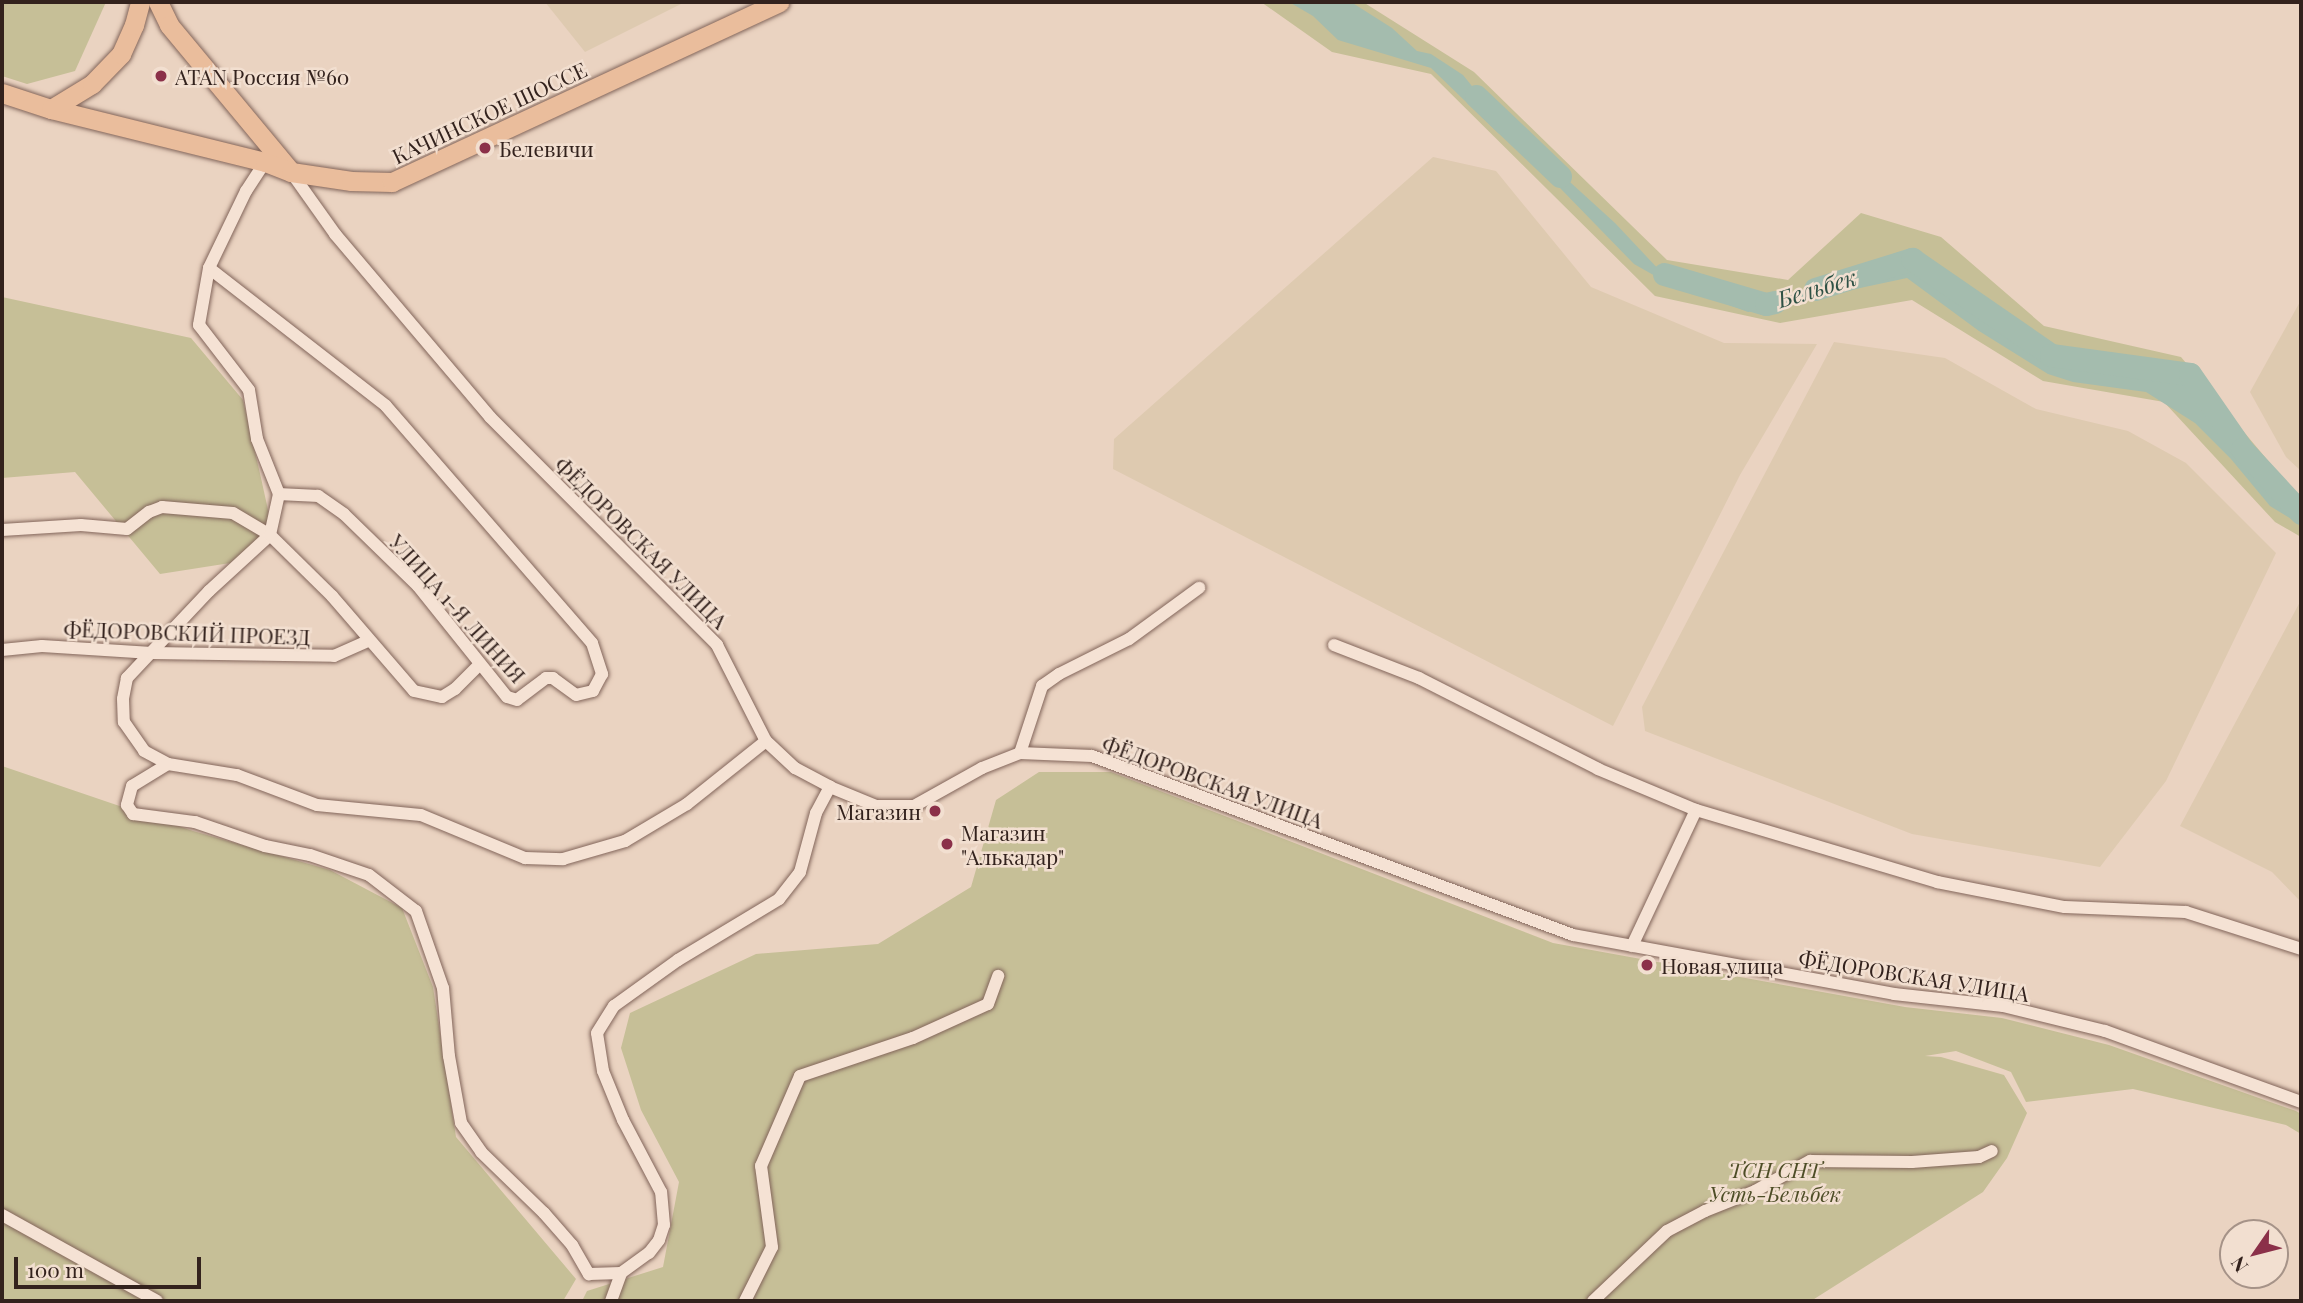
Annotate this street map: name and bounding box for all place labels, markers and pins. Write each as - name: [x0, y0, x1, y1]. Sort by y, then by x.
- place label: ATAN Россия №60: [175, 63, 349, 89]
- marker: ATAN Россия №60: [153, 68, 169, 84]
- place label: Белевичи: [499, 135, 594, 161]
- marker: Белевичи: [477, 140, 493, 156]
- place label: Магазин: [836, 798, 921, 824]
- marker: Магазин: [927, 803, 943, 819]
- place label: Магазин "Алькадар": [961, 819, 1064, 869]
- marker: Магазин "Алькадар": [939, 836, 955, 852]
- place label: Новая улица: [1661, 952, 1783, 978]
- marker: Новая улица: [1639, 957, 1655, 973]

